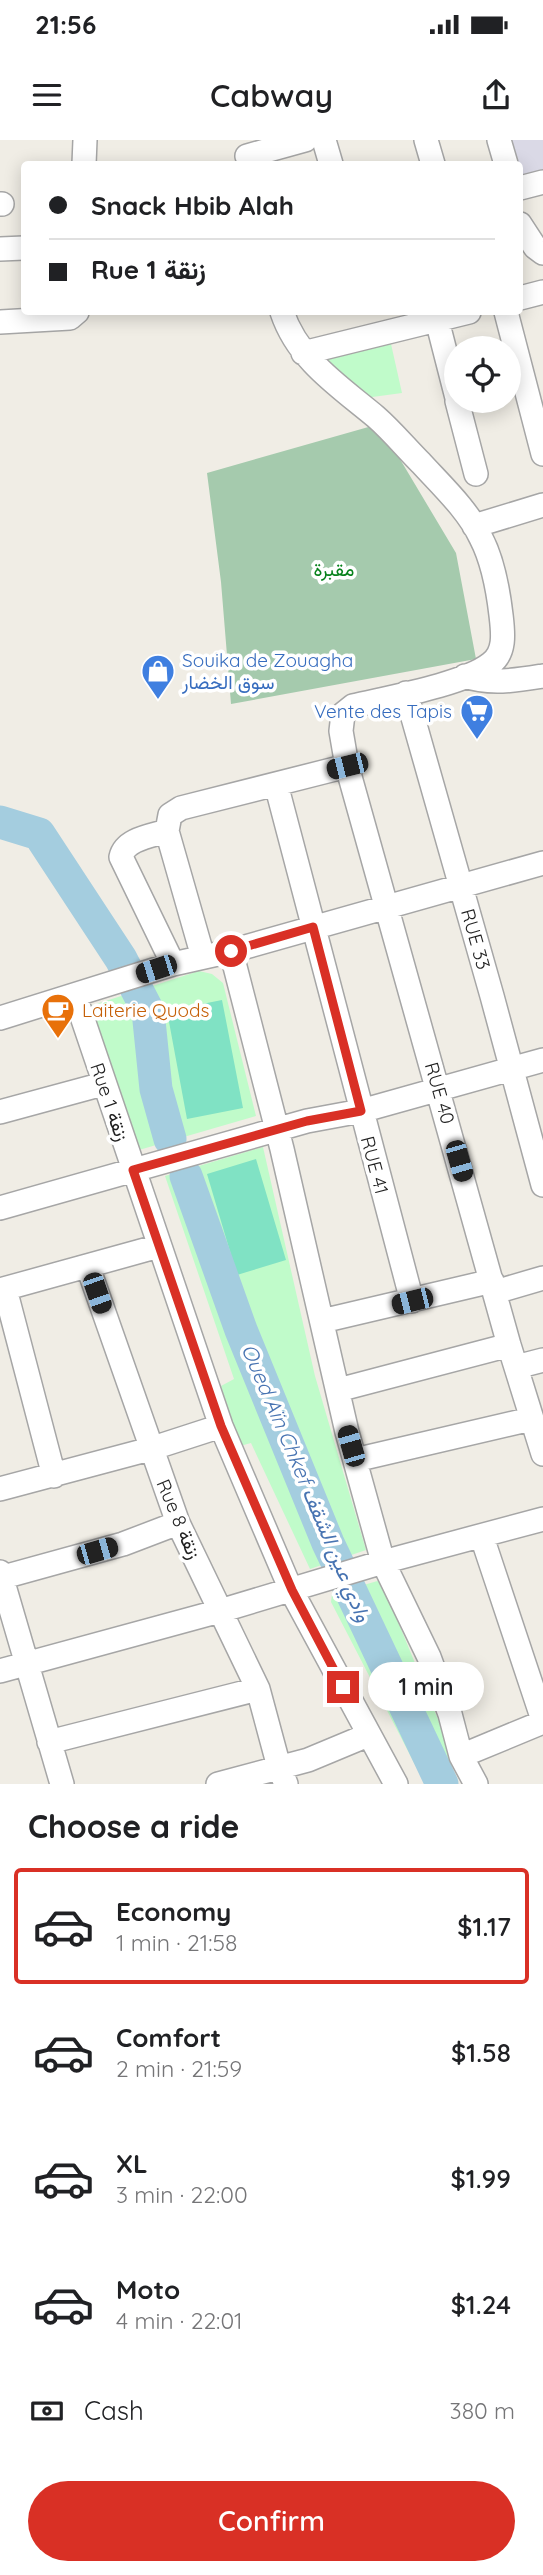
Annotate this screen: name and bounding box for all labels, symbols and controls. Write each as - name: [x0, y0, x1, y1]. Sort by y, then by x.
- text: 21:56: [35, 8, 96, 41]
- text: Cabway: [210, 75, 333, 115]
- icon: menu: [28, 76, 66, 114]
- icon: share: [477, 76, 515, 114]
- text: Snack Hbib Alah: [91, 189, 294, 222]
- text: Rue 1 زنقة: [91, 253, 206, 286]
- map controls: [444, 336, 521, 413]
- button: locate: [444, 336, 521, 413]
- park label: مقبرة: [314, 557, 354, 581]
- place label: Souika de Zouagha سوق الخضار: [181, 648, 353, 694]
- shop icon: Souika de Zouagha سوق الخضار: [139, 652, 177, 701]
- supermarket icon: Vente des Tapis: [458, 692, 496, 741]
- place label: Vente des Tapis: [314, 699, 452, 723]
- car: [325, 751, 370, 781]
- street label: RUE 33: [456, 906, 496, 972]
- route start: [215, 935, 247, 967]
- car: [133, 953, 180, 985]
- cafe icon: Laiterie Quods: [39, 991, 77, 1040]
- place label: Laiterie Quods: [82, 998, 210, 1022]
- street label: RUE 40: [420, 1059, 460, 1127]
- street label: Rue 1 زنقة: [85, 1060, 135, 1144]
- street label: RUE 41: [356, 1133, 394, 1197]
- car: [444, 1138, 475, 1184]
- car: [81, 1270, 114, 1316]
- car: [390, 1286, 435, 1316]
- water label: Oued Aïn Chkef وادي عين الشقف: [232, 1340, 378, 1628]
- car: [336, 1423, 367, 1469]
- street label: Rue 8 زنقة: [151, 1475, 207, 1563]
- car: [74, 1535, 121, 1567]
- callout: 1 min: [368, 1662, 483, 1712]
- route end: [327, 1671, 359, 1703]
- text: 1 min: [398, 1672, 454, 1701]
- text: Choose a ride: [28, 1806, 240, 1846]
- icon: car: [32, 1895, 95, 1958]
- text: Economy: [116, 1895, 231, 1928]
- text: $1.17: [457, 1910, 511, 1943]
- text: 1 min · 21:58: [116, 1928, 238, 1957]
- icon: car: [32, 2021, 95, 2084]
- text: Comfort: [116, 2021, 221, 2054]
- text: $1.58: [451, 2036, 511, 2069]
- text: 2 min · 21:59: [116, 2054, 242, 2083]
- icon: car: [32, 2147, 95, 2210]
- text: XL: [116, 2147, 148, 2180]
- text: $1.99: [451, 2162, 511, 2195]
- text: 3 min · 22:00: [116, 2180, 248, 2209]
- icon: car: [32, 2273, 95, 2336]
- text: Moto: [116, 2273, 180, 2306]
- text: $1.24: [451, 2288, 511, 2321]
- text: 4 min · 22:01: [116, 2306, 243, 2335]
- icon: cash: [28, 2392, 66, 2430]
- text: Cash: [84, 2394, 144, 2427]
- text: 380 m: [450, 2396, 515, 2425]
- button: Confirm: [28, 2481, 515, 2561]

